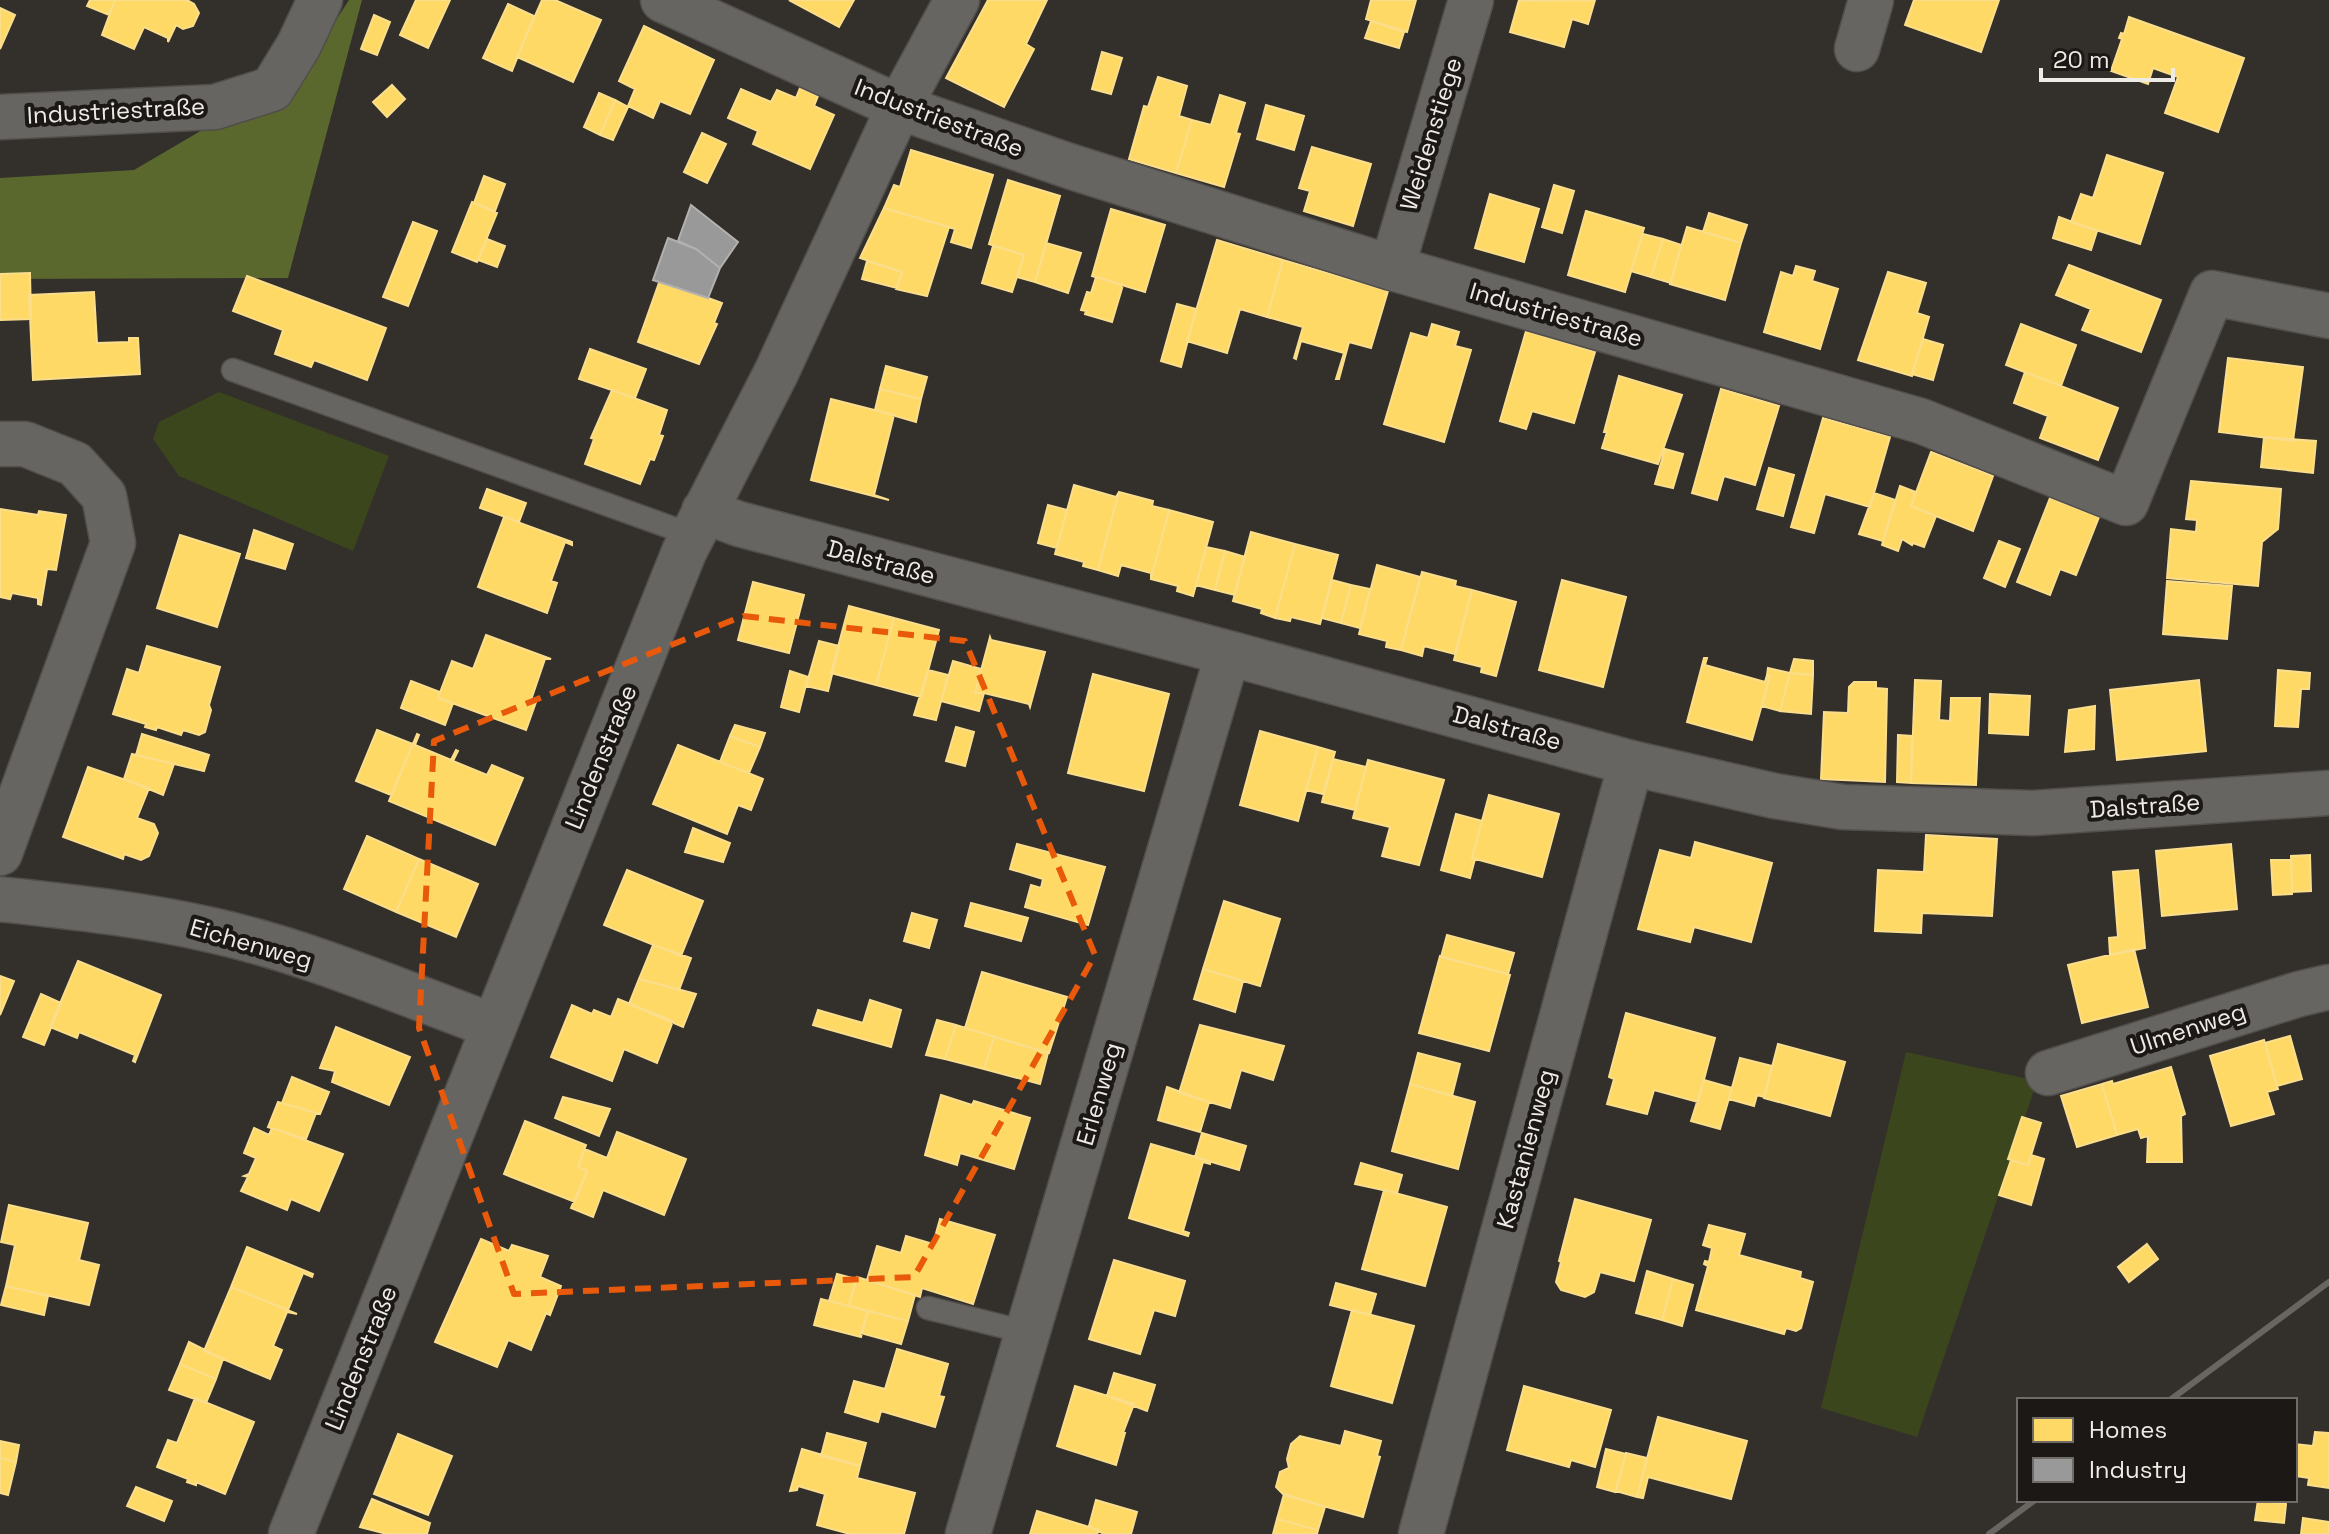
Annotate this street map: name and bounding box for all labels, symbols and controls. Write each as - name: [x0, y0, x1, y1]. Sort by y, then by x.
- scale bar: [2041, 32, 2173, 82]
- text: 20 m: [2053, 44, 2110, 75]
- street label: Weidenstiege: [1393, 54, 1468, 214]
- street label: Industriestraße: [850, 71, 1028, 164]
- street label: Industriestraße: [26, 90, 206, 131]
- street label: Industriestraße: [1466, 275, 1646, 354]
- street label: Dalstraße: [824, 532, 939, 591]
- street label: Lindenstraße: [557, 680, 644, 834]
- street label: Dalstraße: [1450, 698, 1565, 757]
- street label: Dalstraße: [2089, 786, 2201, 825]
- street label: Eichenweg: [186, 911, 316, 976]
- street label: Ulmenweg: [2126, 995, 2250, 1062]
- street label: Erlenweg: [1069, 1039, 1128, 1149]
- street label: Kastanienweg: [1489, 1066, 1562, 1232]
- street label: Lindenstraße: [317, 1281, 404, 1435]
- legend: [2017, 1398, 2297, 1502]
- text: Homes: [2089, 1414, 2167, 1445]
- text: Industry: [2089, 1454, 2187, 1485]

